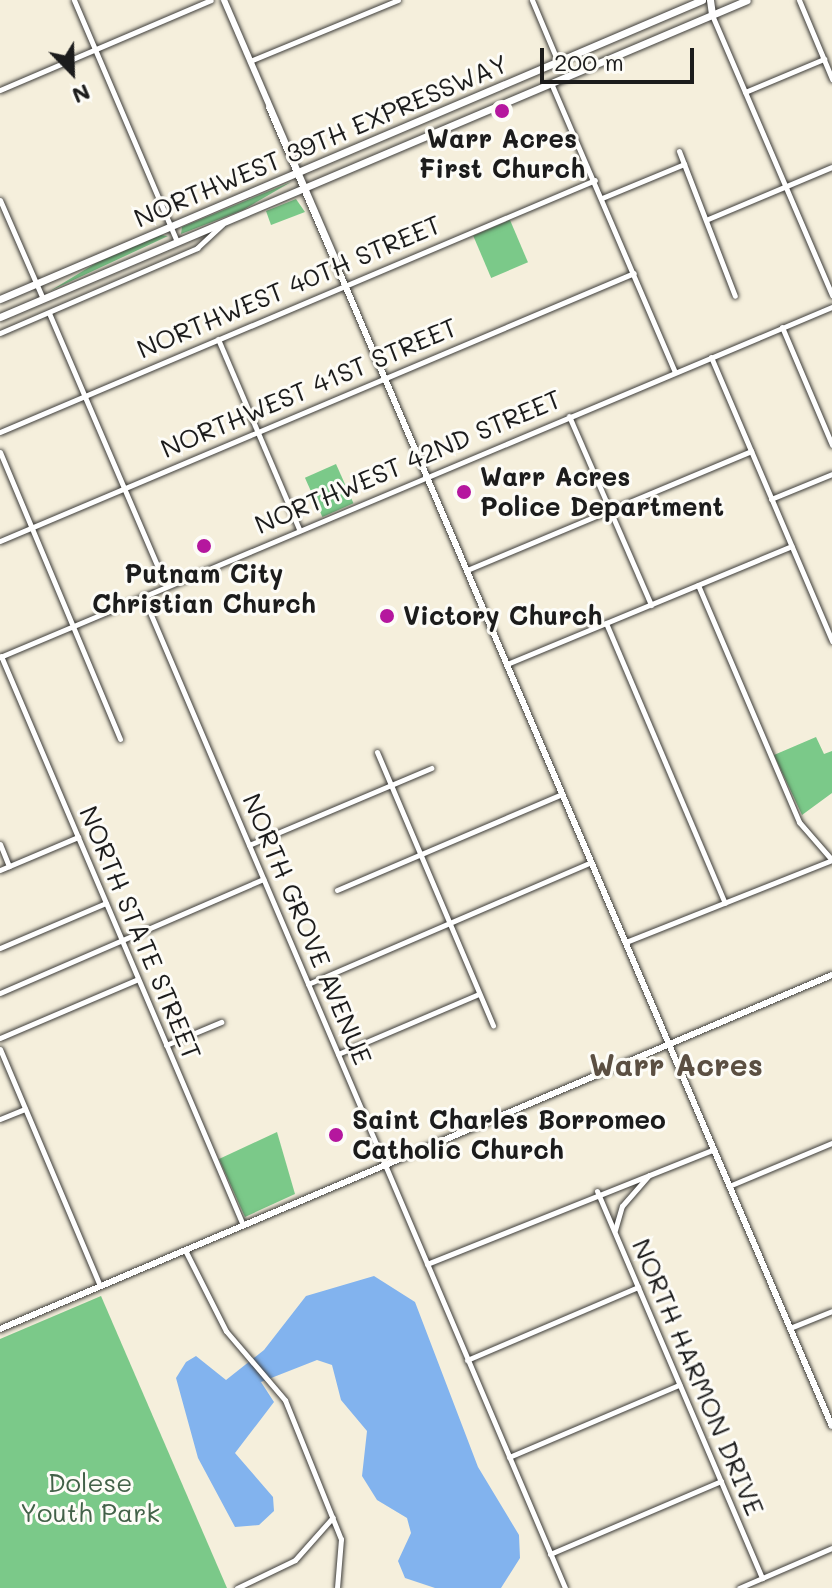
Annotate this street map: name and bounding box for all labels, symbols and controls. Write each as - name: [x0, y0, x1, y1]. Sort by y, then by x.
- north arrow: [32, 32, 112, 112]
- scale bar: [544, 32, 698, 82]
- text: 200 m: [554, 46, 624, 77]
- street label: NORTHWEST 39TH EXPRESSWAY: [129, 48, 513, 234]
- text: N: [68, 78, 95, 111]
- marker: Warr Acres First Church: [493, 102, 511, 120]
- place label: Warr Acres First Church: [419, 123, 585, 184]
- street label: NORTHWEST 40TH STREET: [132, 209, 446, 365]
- street label: NORTHWEST 41ST STREET: [156, 311, 462, 465]
- street label: NORTHWEST 42ND STREET: [250, 383, 566, 541]
- place label: Warr Acres Police Department: [480, 461, 724, 522]
- marker: Warr Acres Police Department: [455, 483, 473, 501]
- marker: Putnam City Christian Church: [195, 537, 213, 555]
- place label: Putnam City Christian Church: [92, 558, 316, 620]
- place label: Victory Church: [403, 600, 602, 632]
- marker: Victory Church: [378, 607, 396, 625]
- street label: NORTH GROVE AVENUE: [236, 789, 378, 1069]
- street label: NORTH STATE STREET: [72, 801, 208, 1065]
- district label: Warr Acres: [589, 1046, 763, 1082]
- place label: Saint Charles Borromeo Catholic Church: [352, 1104, 666, 1166]
- marker: Saint Charles Borromeo Catholic Church: [327, 1126, 345, 1144]
- street label: NORTH HARMON DRIVE: [626, 1234, 770, 1520]
- park label: Dolese Youth Park: [20, 1467, 160, 1528]

